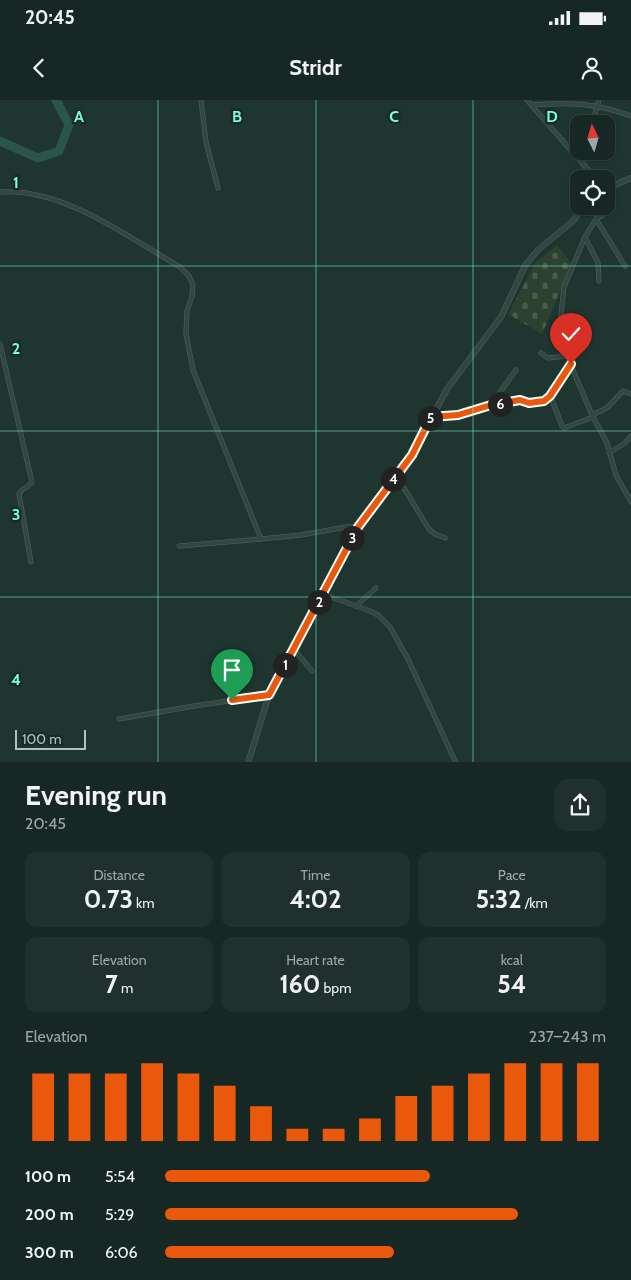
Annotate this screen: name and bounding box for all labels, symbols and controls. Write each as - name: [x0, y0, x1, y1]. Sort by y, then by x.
- text: 20:45: [25, 6, 75, 29]
- icon: back: [25, 54, 53, 82]
- text: Stridr: [289, 54, 342, 81]
- icon: person: [578, 54, 606, 82]
- text: A: [74, 107, 84, 126]
- text: B: [232, 107, 242, 126]
- text: C: [389, 107, 399, 126]
- text: D: [546, 107, 558, 126]
- north arrow: [570, 115, 615, 160]
- map controls: [570, 115, 615, 215]
- button: locate: [570, 170, 615, 215]
- text: 1: [13, 173, 19, 192]
- pin: [550, 313, 592, 364]
- icon: check: [557, 320, 585, 348]
- text: 2: [12, 339, 20, 358]
- pin: 6: [488, 392, 512, 416]
- text: 6: [497, 395, 504, 413]
- pin: 5: [418, 406, 442, 430]
- text: 5: [427, 409, 434, 427]
- pin: 4: [380, 466, 406, 492]
- text: 4: [389, 470, 398, 488]
- text: 3: [12, 505, 20, 524]
- pin: 3: [340, 526, 364, 550]
- text: 3: [349, 529, 356, 547]
- pin: 2: [306, 590, 332, 614]
- text: 2: [316, 593, 323, 611]
- pin: [211, 649, 253, 700]
- pin: 1: [272, 652, 298, 678]
- icon: arrive: [218, 656, 246, 684]
- text: 1: [283, 656, 288, 674]
- text: 4: [11, 670, 21, 689]
- scale bar: [15, 728, 86, 751]
- text: 100 m: [22, 730, 62, 748]
- text: Evening run: [25, 778, 167, 812]
- button: share: [554, 779, 606, 831]
- text: 20:45: [25, 814, 66, 833]
- text: Distance: [93, 866, 145, 884]
- text: Time: [301, 866, 330, 884]
- text: Pace: [498, 866, 526, 884]
- text: 0.73: [84, 884, 133, 914]
- text: 4:02: [290, 884, 341, 914]
- text: 5:32: [476, 884, 522, 914]
- text: km: [133, 894, 155, 912]
- text: /km: [522, 894, 548, 912]
- text: Elevation: [92, 951, 147, 969]
- text: Heart rate: [286, 951, 345, 969]
- text: kcal: [501, 951, 523, 969]
- text: 7: [105, 969, 118, 999]
- text: 160: [280, 969, 320, 999]
- text: 54: [497, 969, 526, 999]
- text: m: [118, 979, 133, 997]
- text: bpm: [320, 979, 351, 997]
- text: Elevation: [25, 1027, 88, 1046]
- text: 237–243 m: [529, 1027, 606, 1046]
- text: 100 m: [25, 1167, 71, 1186]
- text: 5:54: [105, 1167, 135, 1186]
- text: 200 m: [25, 1205, 74, 1224]
- text: 5:29: [105, 1205, 134, 1224]
- text: 300 m: [25, 1243, 74, 1262]
- text: 6:06: [105, 1243, 138, 1262]

